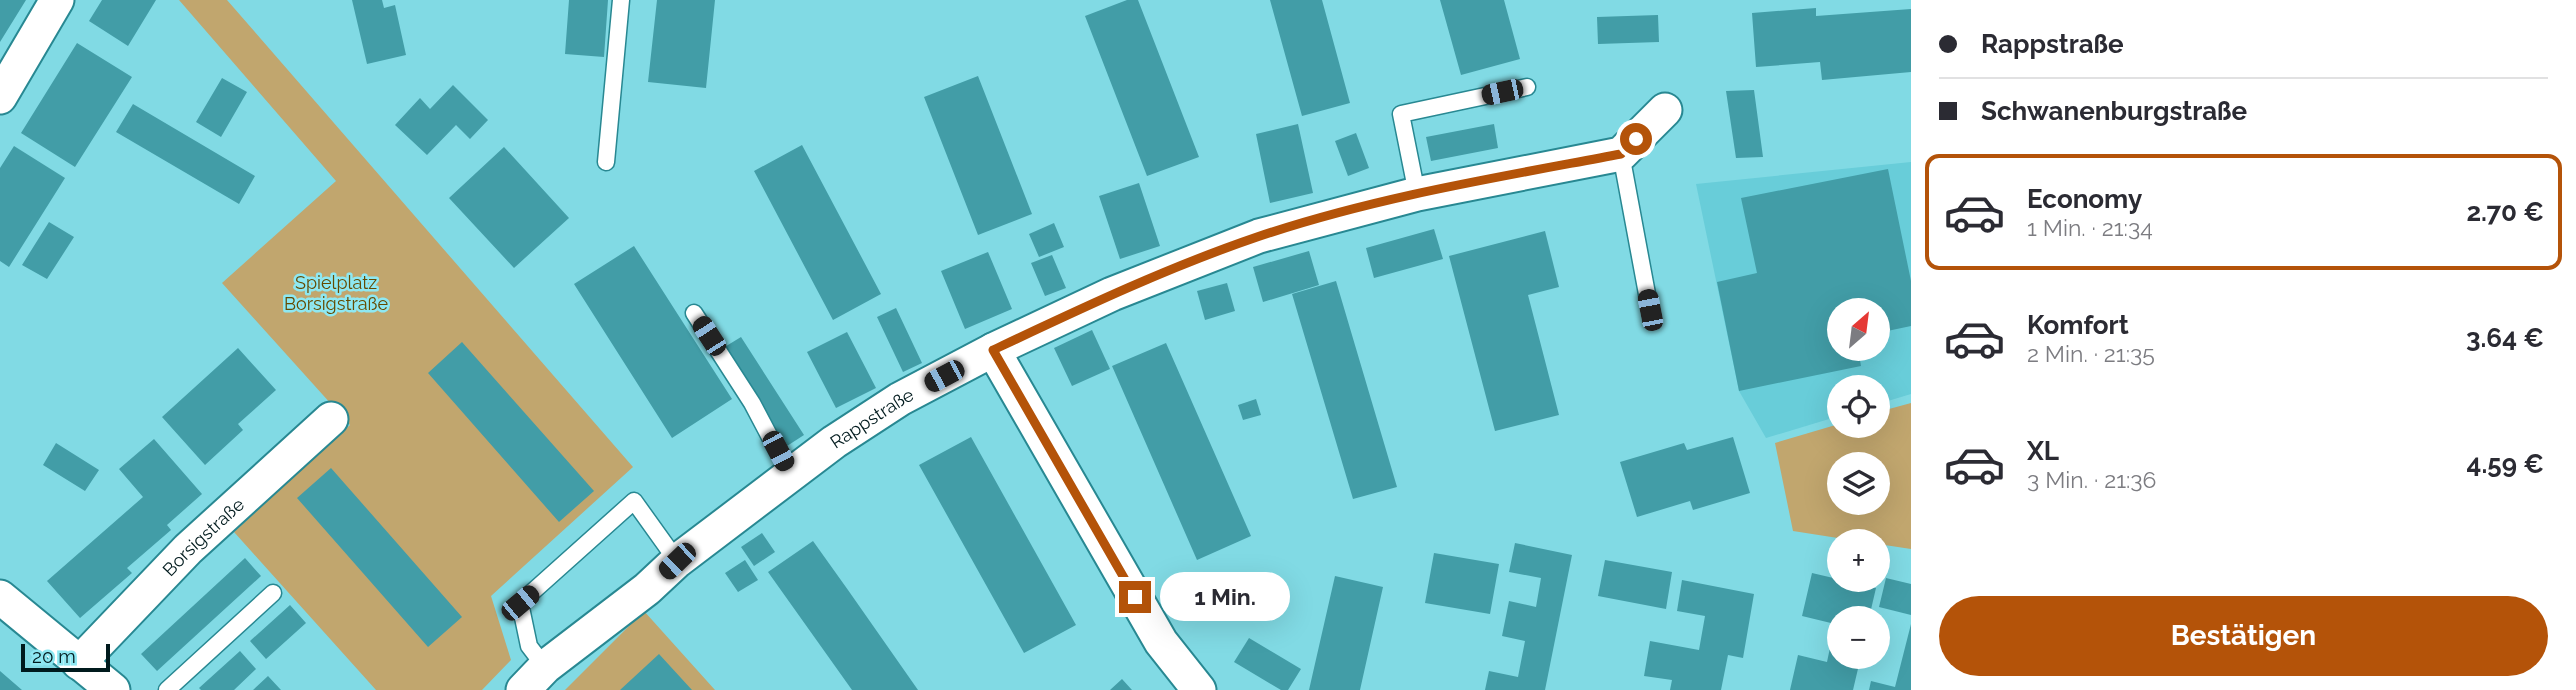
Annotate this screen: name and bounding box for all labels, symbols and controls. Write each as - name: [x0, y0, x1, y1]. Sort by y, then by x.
- text: Rappstraße: [1981, 29, 2124, 59]
- car: [1480, 77, 1525, 107]
- text: Schwanenburgstraße: [1981, 96, 2247, 126]
- route start: [1620, 123, 1652, 155]
- icon: car: [1943, 181, 2006, 244]
- text: Economy: [2027, 184, 2142, 214]
- text: 2.70 €: [2466, 197, 2544, 227]
- text: 1 Min. · 21:34: [2027, 214, 2153, 241]
- park label: Spielplatz Borsigstraße: [284, 272, 388, 314]
- car: [1636, 287, 1665, 333]
- north arrow: [1827, 298, 1890, 360]
- map controls: [1827, 298, 1890, 669]
- icon: car: [1943, 307, 2006, 370]
- text: Komfort: [2027, 310, 2129, 340]
- car: [689, 313, 730, 359]
- text: 3.64 €: [2466, 323, 2544, 353]
- text: 2 Min. · 21:35: [2027, 340, 2155, 367]
- car: [921, 357, 968, 395]
- button: locate: [1827, 375, 1890, 438]
- street label: Rappstraße: [826, 383, 917, 452]
- car: [759, 428, 798, 474]
- icon: car: [1943, 433, 2006, 496]
- text: XL: [2027, 436, 2059, 466]
- text: 4.59 €: [2467, 449, 2544, 479]
- button: layers: [1827, 452, 1890, 515]
- text: 3 Min. · 21:36: [2027, 466, 2156, 493]
- street label: Borsigstraße: [158, 493, 248, 580]
- button: +: [1827, 529, 1890, 592]
- car: [655, 539, 700, 583]
- callout: 1 Min.: [1160, 572, 1289, 622]
- car: [498, 581, 543, 625]
- route end: [1119, 581, 1151, 613]
- text: 1 Min.: [1194, 583, 1256, 610]
- button: Bestätigen: [1939, 596, 2548, 676]
- button: −: [1827, 606, 1890, 669]
- scale bar: [21, 641, 110, 673]
- text: 20 m: [32, 645, 76, 667]

